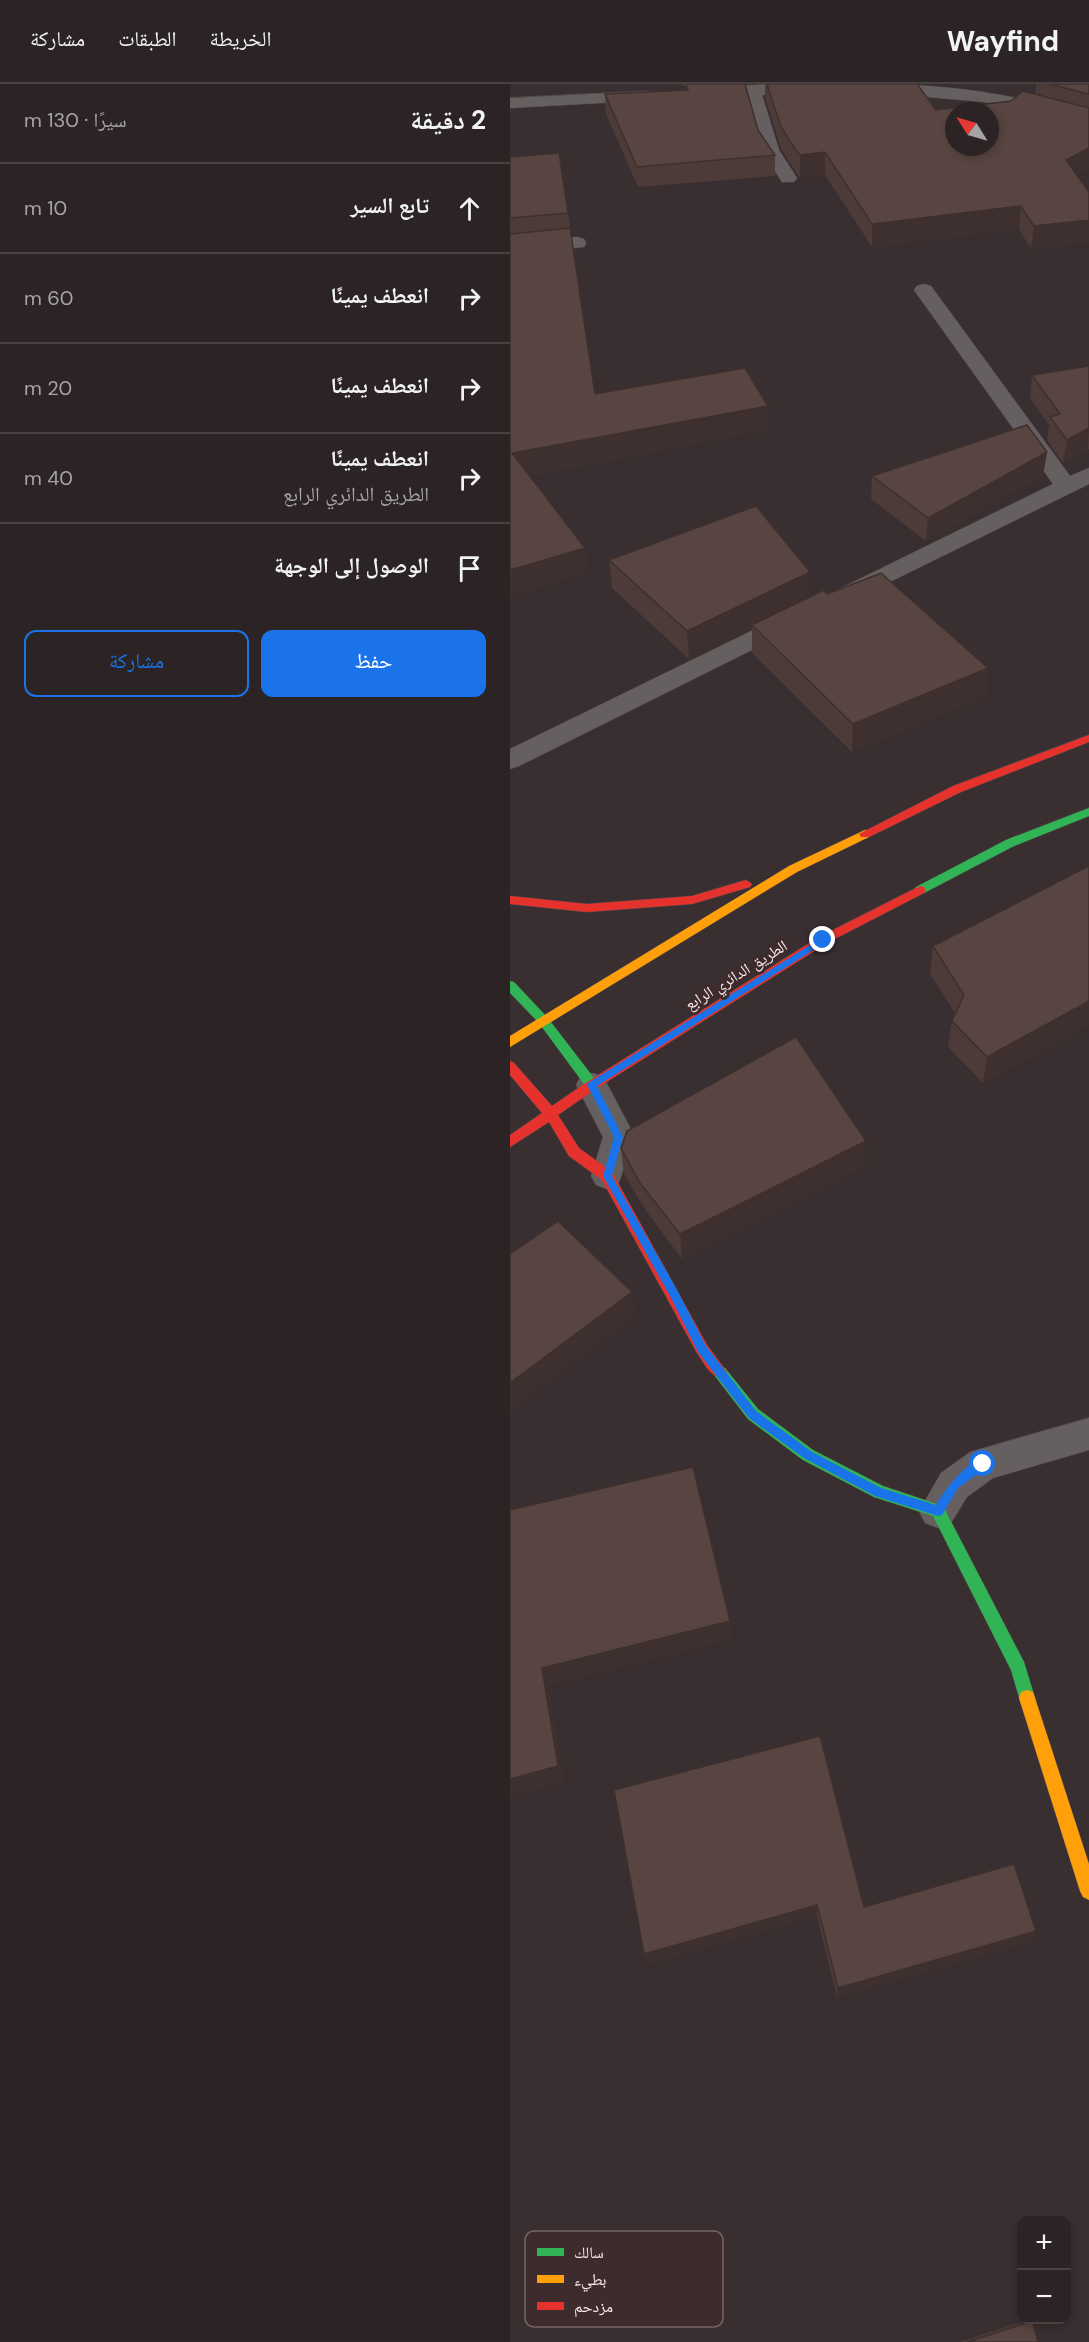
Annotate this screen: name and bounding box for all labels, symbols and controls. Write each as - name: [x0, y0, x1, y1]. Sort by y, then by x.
- text: Wayfind: [947, 23, 1059, 60]
- text: مشاركة: [30, 25, 85, 53]
- text: الطبقات: [118, 25, 177, 53]
- text: الخريطة: [210, 25, 271, 53]
- north arrow: [945, 102, 999, 156]
- text: 2 دقيقة: [410, 103, 486, 137]
- text: سيرًا · 130 m: [24, 107, 127, 133]
- text: تابع السير: [350, 191, 429, 220]
- icon: ahead: [453, 192, 486, 225]
- text: 10 m: [24, 195, 67, 221]
- text: انعطف يمينًا: [331, 281, 429, 310]
- icon: right: [453, 282, 486, 315]
- text: 60 m: [24, 285, 73, 311]
- text: انعطف يمينًا: [331, 371, 429, 400]
- icon: right: [453, 372, 486, 405]
- text: 20 m: [24, 375, 72, 401]
- text: انعطف يمينًا: [331, 444, 429, 473]
- icon: right: [453, 462, 486, 495]
- text: 40 m: [24, 465, 73, 491]
- text: الطريق الدائري الرابع: [283, 481, 429, 507]
- text: الوصول إلى الوجهة: [274, 551, 429, 580]
- icon: arrive: [453, 552, 486, 585]
- button: مشاركة: [24, 630, 249, 697]
- button: حفظ: [261, 630, 486, 697]
- route end: [809, 926, 835, 952]
- street label: الطريق الدائري الرابع: [681, 935, 792, 1017]
- route start: [969, 1450, 995, 1476]
- map controls: [1017, 2216, 1071, 2324]
- button: +: [1017, 2216, 1071, 2270]
- legend: [525, 2231, 723, 2327]
- text: سالك: [574, 2242, 604, 2263]
- text: بطيء: [574, 2269, 606, 2292]
- button: −: [1017, 2270, 1071, 2324]
- text: مزدحم: [574, 2296, 613, 2317]

